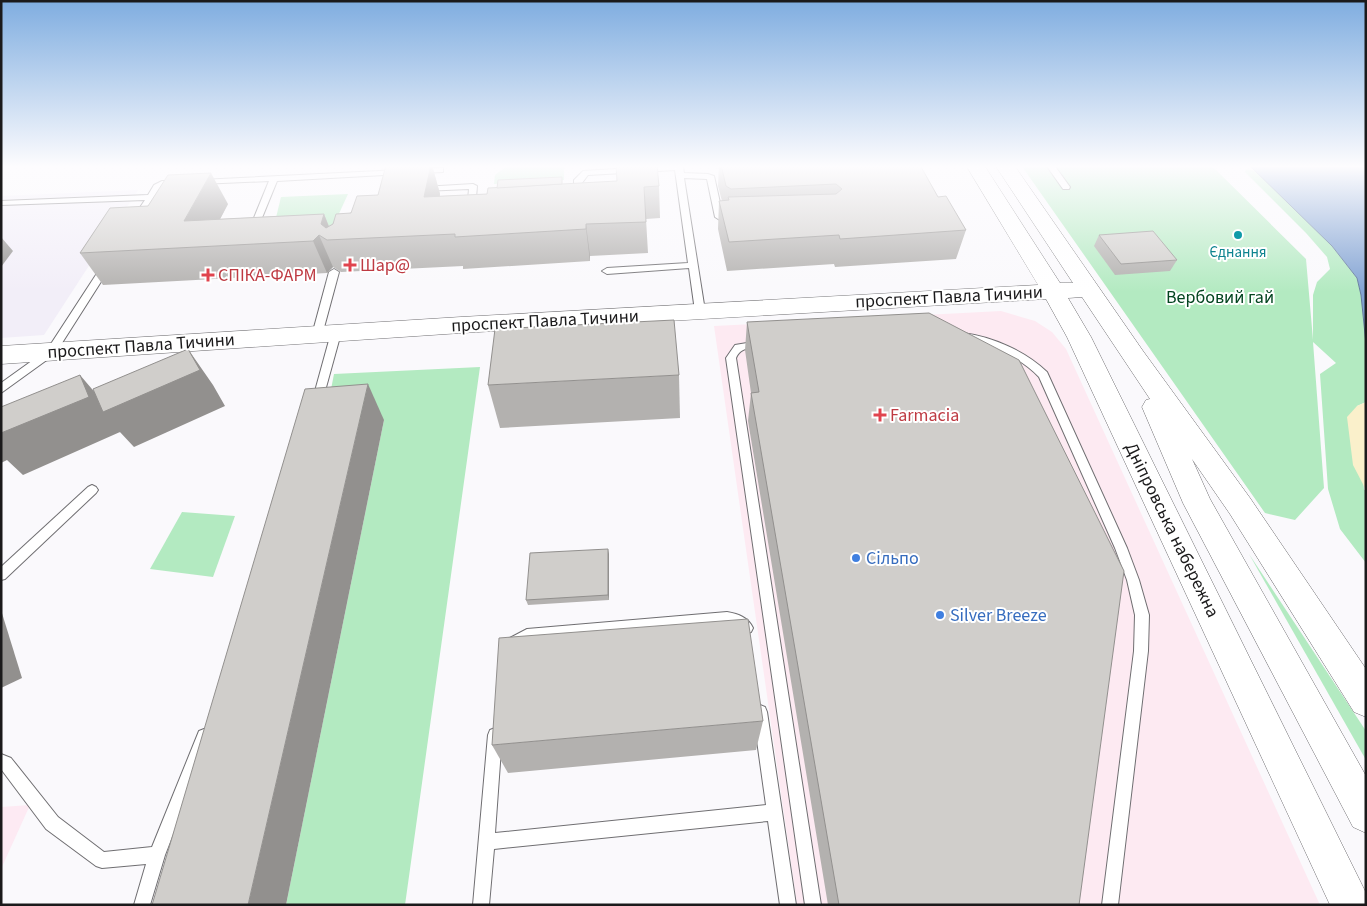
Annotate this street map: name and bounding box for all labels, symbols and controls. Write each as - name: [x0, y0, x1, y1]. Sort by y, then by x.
- marker: Єднання: [1232, 229, 1244, 241]
- place label: Єднання: [1209, 242, 1267, 263]
- place label: Шар@: [360, 253, 410, 278]
- marker: Шар@: [344, 259, 356, 271]
- place label: СПІКА-ФАРМ: [218, 263, 317, 288]
- marker: СПІКА-ФАРМ: [202, 269, 214, 281]
- street label: проспект Павла Тичини: [854, 280, 1044, 314]
- park label: Вербовий гай: [1166, 285, 1274, 310]
- street label: проспект Павла Тичини: [450, 304, 640, 338]
- street label: проспект Павла Тичини: [46, 327, 236, 365]
- place label: Farmacia: [890, 403, 959, 428]
- marker: Farmacia: [874, 409, 886, 421]
- street label: Дніпровська набережна: [1119, 438, 1225, 622]
- place label: Сільпо: [866, 546, 919, 571]
- marker: Сільпо: [850, 552, 862, 564]
- place label: Silver Breeze: [950, 603, 1047, 628]
- marker: Silver Breeze: [934, 609, 946, 621]

